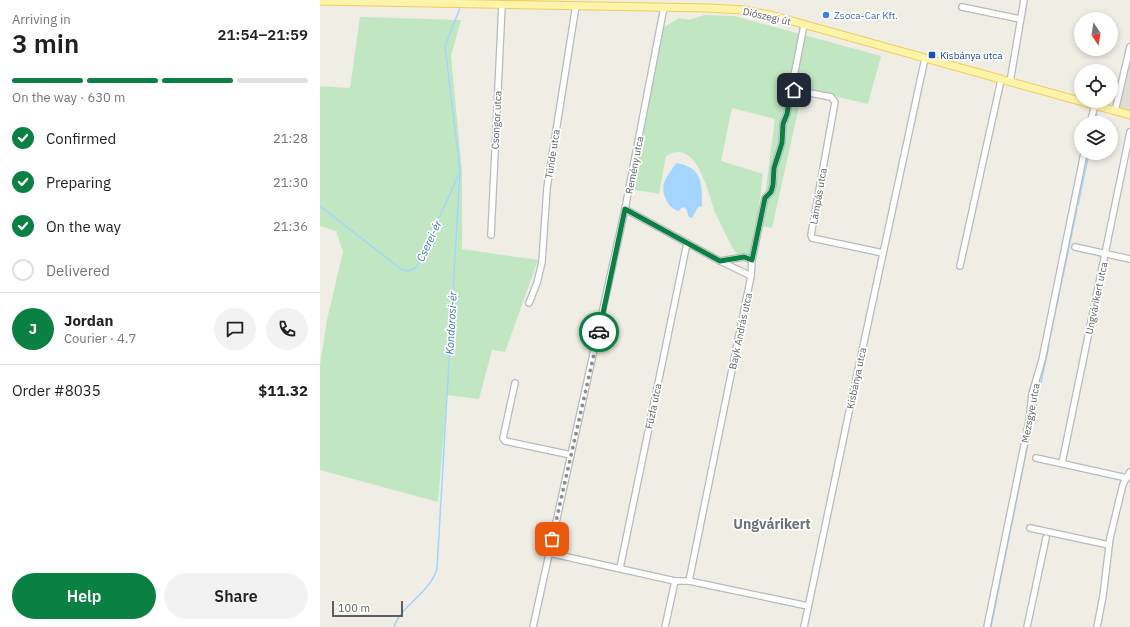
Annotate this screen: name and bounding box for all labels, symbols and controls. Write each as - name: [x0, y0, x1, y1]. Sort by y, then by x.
- street label: Diószegi út: [742, 5, 793, 28]
- place label: Zsoca-Car Kft.: [834, 9, 898, 22]
- marker: Zsoca-Car Kft.: [821, 10, 831, 20]
- text: Arriving in: [12, 11, 71, 28]
- north arrow: [1074, 12, 1118, 56]
- map controls: [1074, 12, 1118, 160]
- text: 21:54–21:59: [218, 25, 308, 44]
- text: 3 min: [12, 26, 79, 60]
- place label: Kisbánya utca: [940, 49, 1003, 62]
- marker: Kisbánya utca: [927, 50, 937, 60]
- button: locate: [1074, 64, 1118, 108]
- pin: [777, 73, 811, 107]
- icon: home: [783, 79, 805, 101]
- text: On the way · 630 m: [12, 89, 125, 106]
- street label: Csongor utca: [488, 90, 505, 150]
- button: layers: [1074, 116, 1118, 160]
- icon: check: [12, 127, 34, 149]
- street label: Tünde utca: [542, 128, 563, 180]
- text: Confirmed: [46, 129, 116, 148]
- text: 21:28: [273, 130, 308, 147]
- street label: Remény utca: [623, 135, 647, 195]
- street label: Lámpás utca: [807, 166, 830, 225]
- icon: check: [12, 171, 34, 193]
- text: Preparing: [46, 173, 111, 192]
- text: 21:30: [273, 174, 308, 191]
- icon: check: [12, 215, 34, 237]
- text: On the way: [46, 217, 121, 236]
- water label: Cserei-ér: [413, 217, 445, 264]
- text: 21:36: [273, 218, 308, 235]
- street label: Ungvárikert utca: [1082, 260, 1111, 336]
- text: Delivered: [46, 261, 110, 280]
- water label: Kondorosi-ér: [442, 290, 460, 355]
- street label: Bayk András utca: [726, 291, 755, 371]
- button: chat: [214, 308, 256, 350]
- button: phone: [266, 308, 308, 350]
- text: Jordan: [64, 311, 113, 330]
- courier: [579, 312, 619, 352]
- text: J: [29, 319, 37, 338]
- icon: car: [588, 321, 610, 343]
- text: Courier · 4.7: [64, 330, 136, 347]
- street label: Kisbánya utca: [844, 346, 869, 410]
- text: Order #8035: [12, 381, 101, 400]
- text: $11.32: [258, 381, 308, 400]
- street label: Mezsgye utca: [1018, 381, 1043, 444]
- street label: Fűzfa utca: [642, 382, 665, 430]
- district label: Ungvárikert: [733, 515, 811, 533]
- pin: [535, 522, 569, 556]
- icon: bag: [541, 528, 563, 550]
- button: Help: [12, 573, 156, 619]
- button: Share: [164, 573, 308, 619]
- scale bar: [332, 599, 403, 618]
- text: 100 m: [338, 601, 370, 615]

